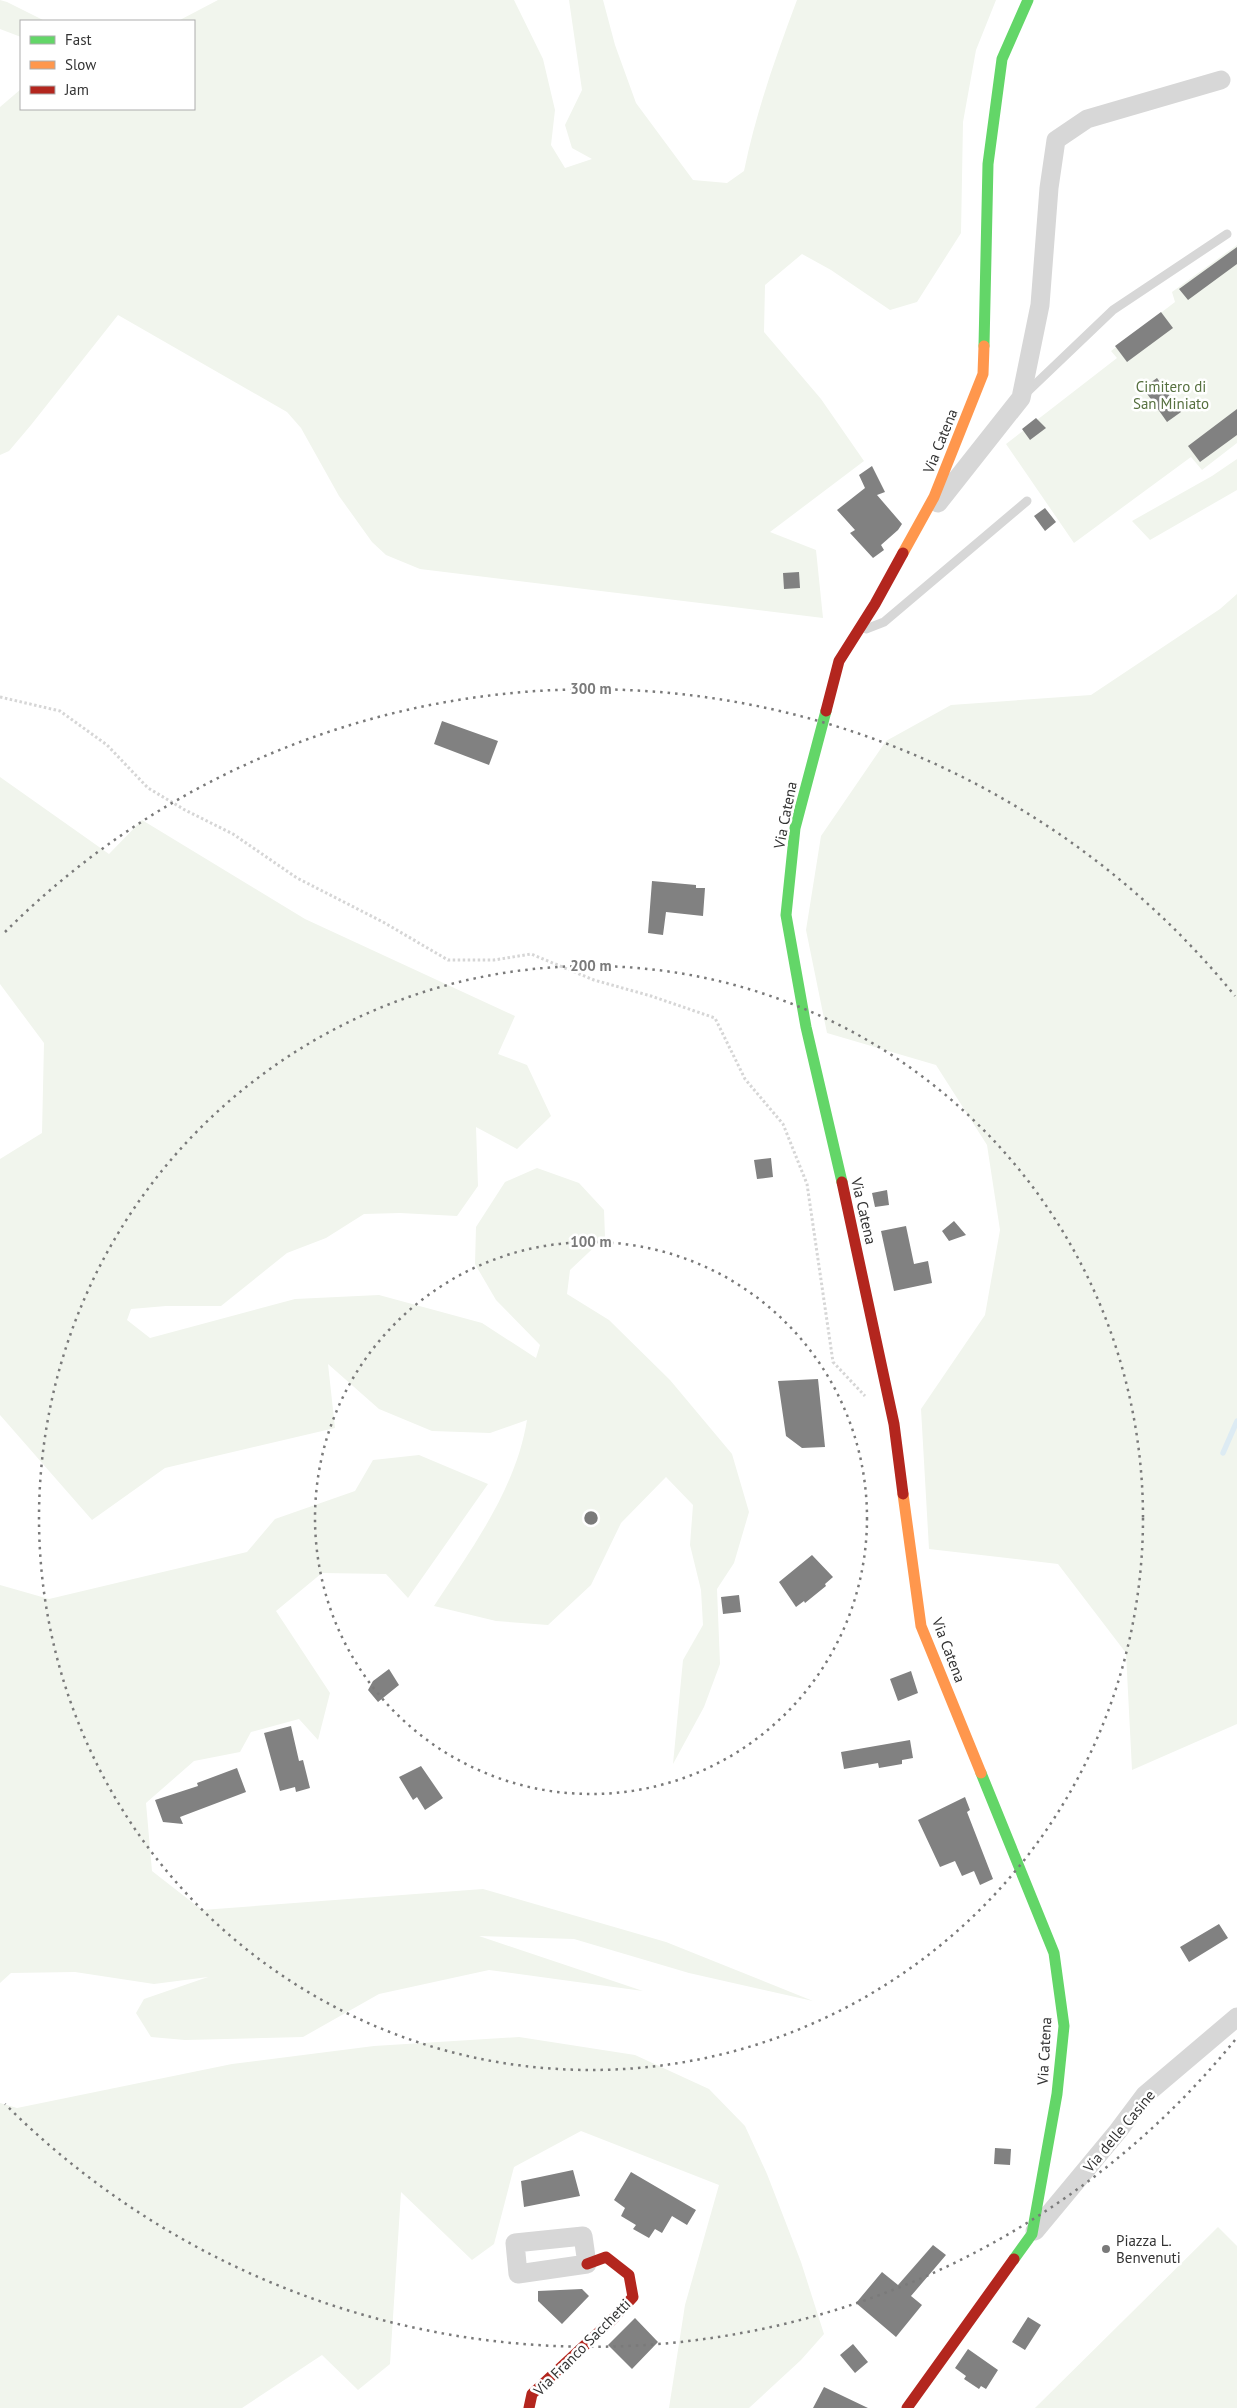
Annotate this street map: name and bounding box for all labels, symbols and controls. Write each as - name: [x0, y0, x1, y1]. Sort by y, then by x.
- legend: [20, 20, 195, 110]
- text: Fast: [65, 30, 92, 49]
- text: Slow: [65, 55, 96, 74]
- text: Jam: [64, 80, 89, 99]
- park label: Cimitero di San Miniato: [1133, 377, 1209, 413]
- street label: Via Catena: [918, 406, 962, 477]
- text: 300 m: [570, 679, 612, 698]
- street label: Via Catena: [769, 780, 801, 851]
- text: 200 m: [570, 956, 612, 975]
- street label: Via Catena: [847, 1175, 881, 1246]
- text: 100 m: [570, 1232, 612, 1251]
- centre of rings: [582, 1509, 600, 1527]
- street label: Via Catena: [928, 1614, 970, 1685]
- street label: Via Catena: [1033, 2017, 1055, 2086]
- street label: Via delle Casine: [1078, 2086, 1159, 2177]
- place label: Piazza L. Benvenuti: [1116, 2231, 1181, 2267]
- marker: Piazza L. Benvenuti: [1100, 2243, 1112, 2255]
- street label: Via Franco Sacchetti: [529, 2294, 635, 2400]

